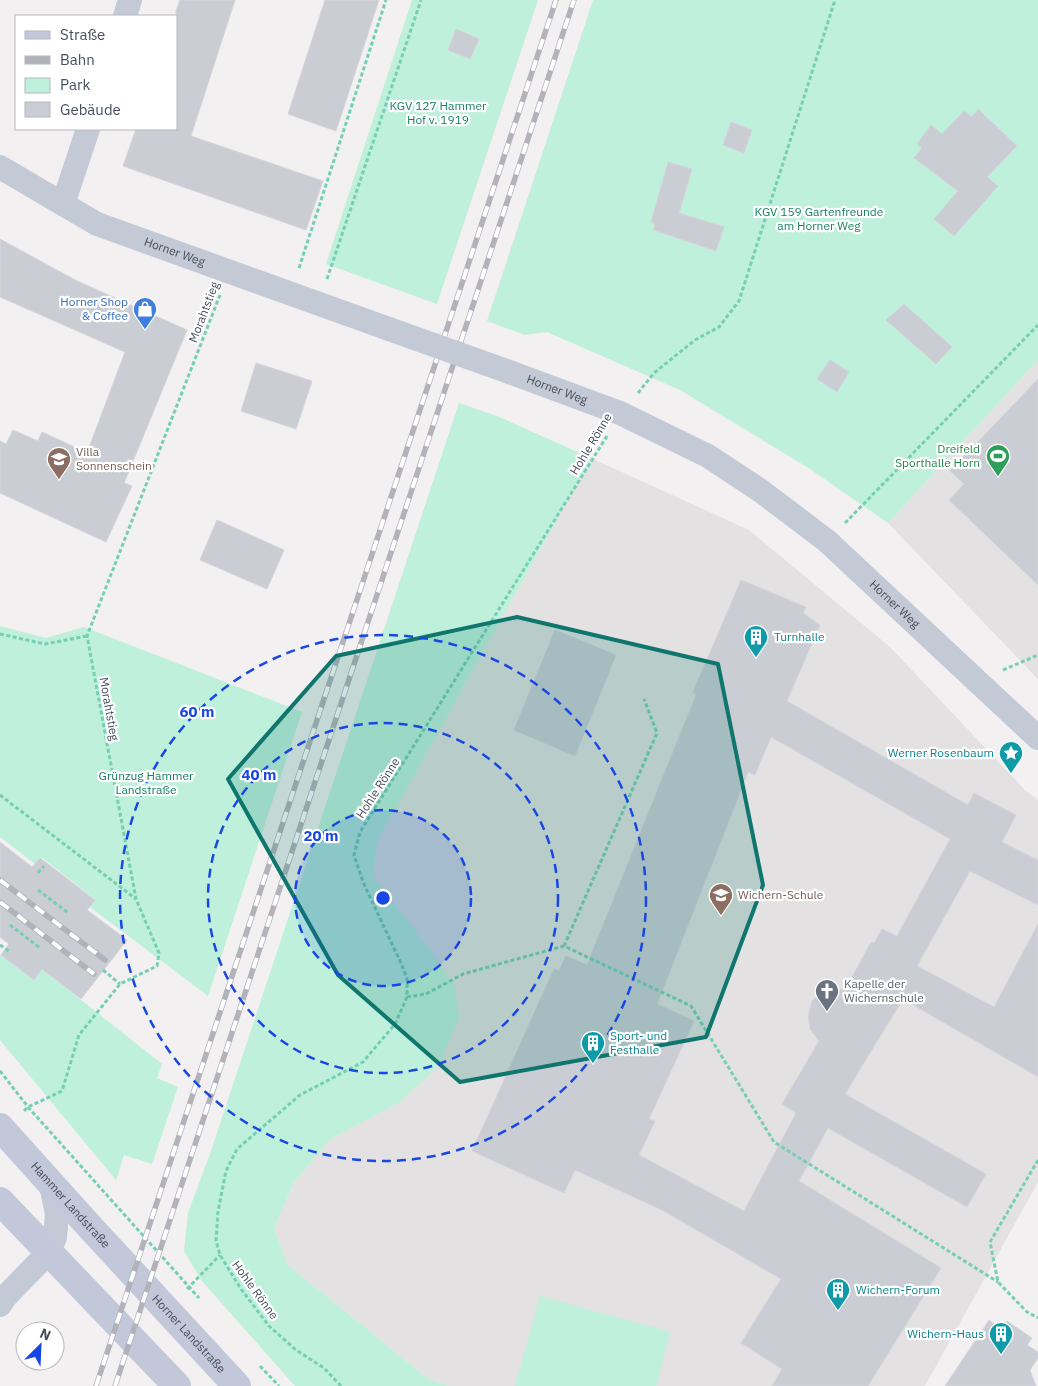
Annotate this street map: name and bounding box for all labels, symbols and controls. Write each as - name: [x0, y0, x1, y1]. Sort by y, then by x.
- legend: [15, 15, 178, 130]
- text: Straße: [60, 25, 105, 44]
- text: Bahn: [60, 50, 95, 69]
- text: Park: [60, 75, 90, 94]
- park label: KGV 127 Hammer Hof v. 1919: [390, 98, 487, 127]
- text: Gebäude: [60, 100, 121, 119]
- park label: KGV 159 Gartenfreunde am Horner Weg: [755, 204, 884, 233]
- street label: Horner Weg: [142, 234, 208, 270]
- street label: Morahtstieg: [185, 279, 222, 344]
- place label: Horner Shop & Coffee: [60, 294, 128, 323]
- shop icon: Horner Shop & Coffee: [132, 296, 158, 330]
- street label: Horner Weg: [525, 371, 590, 408]
- street label: Hohle Rönne: [566, 410, 615, 477]
- place label: Dreifeld Sporthalle Horn: [895, 441, 980, 470]
- sports icon: Dreifeld Sporthalle Horn: [985, 443, 1011, 477]
- place label: Villa Sonnenschein: [76, 444, 152, 473]
- school or university icon: Villa Sonnenschein: [46, 446, 72, 480]
- street label: Horner Weg: [867, 577, 924, 631]
- building icon: Turnhalle: [743, 624, 769, 658]
- place label: Turnhalle: [774, 629, 825, 644]
- street label: Morahtstieg: [97, 676, 123, 742]
- text: 60 m: [180, 702, 214, 721]
- place icon: Werner Rosenbaum: [998, 740, 1024, 774]
- place label: Werner Rosenbaum: [888, 745, 994, 760]
- street label: Hohle Rönne: [352, 754, 403, 821]
- text: 40 m: [242, 765, 276, 784]
- park label: Grünzug Hammer Landstraße: [99, 768, 194, 797]
- text: 20 m: [304, 826, 338, 845]
- school or university icon: Wichern-Schule: [708, 882, 734, 916]
- place label: Wichern-Schule: [738, 887, 824, 902]
- centre of rings: [374, 889, 392, 907]
- place label: Kapelle der Wichernschule: [844, 976, 924, 1005]
- church icon: Kapelle der Wichernschule: [814, 978, 840, 1012]
- place label: Sport- und Festhalle: [610, 1028, 667, 1057]
- building icon: Sport- und Festhalle: [580, 1030, 606, 1064]
- street label: Hammer Landstraße: [28, 1158, 114, 1251]
- street label: Hohle Rönne: [229, 1257, 282, 1322]
- building icon: Wichern-Forum: [825, 1277, 851, 1311]
- place label: Wichern-Forum: [856, 1282, 940, 1297]
- street label: Horner Landstraße: [149, 1291, 229, 1376]
- north arrow: [15, 1321, 65, 1371]
- building icon: Wichern-Haus: [988, 1321, 1014, 1355]
- text: N: [37, 1324, 54, 1344]
- place label: Wichern-Haus: [907, 1326, 984, 1341]

